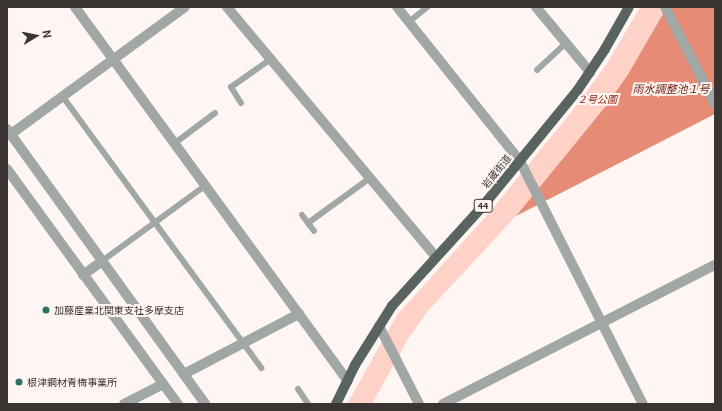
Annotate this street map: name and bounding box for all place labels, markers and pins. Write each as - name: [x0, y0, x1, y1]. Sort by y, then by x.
- place label: 加藤産業北関東支社多摩支店: [54, 304, 184, 316]
- marker: 加藤産業北関東支社多摩支店: [41, 305, 51, 315]
- place label: 根津鋼材青梅事業所: [27, 376, 117, 388]
- marker: 根津鋼材青梅事業所: [14, 377, 24, 387]

